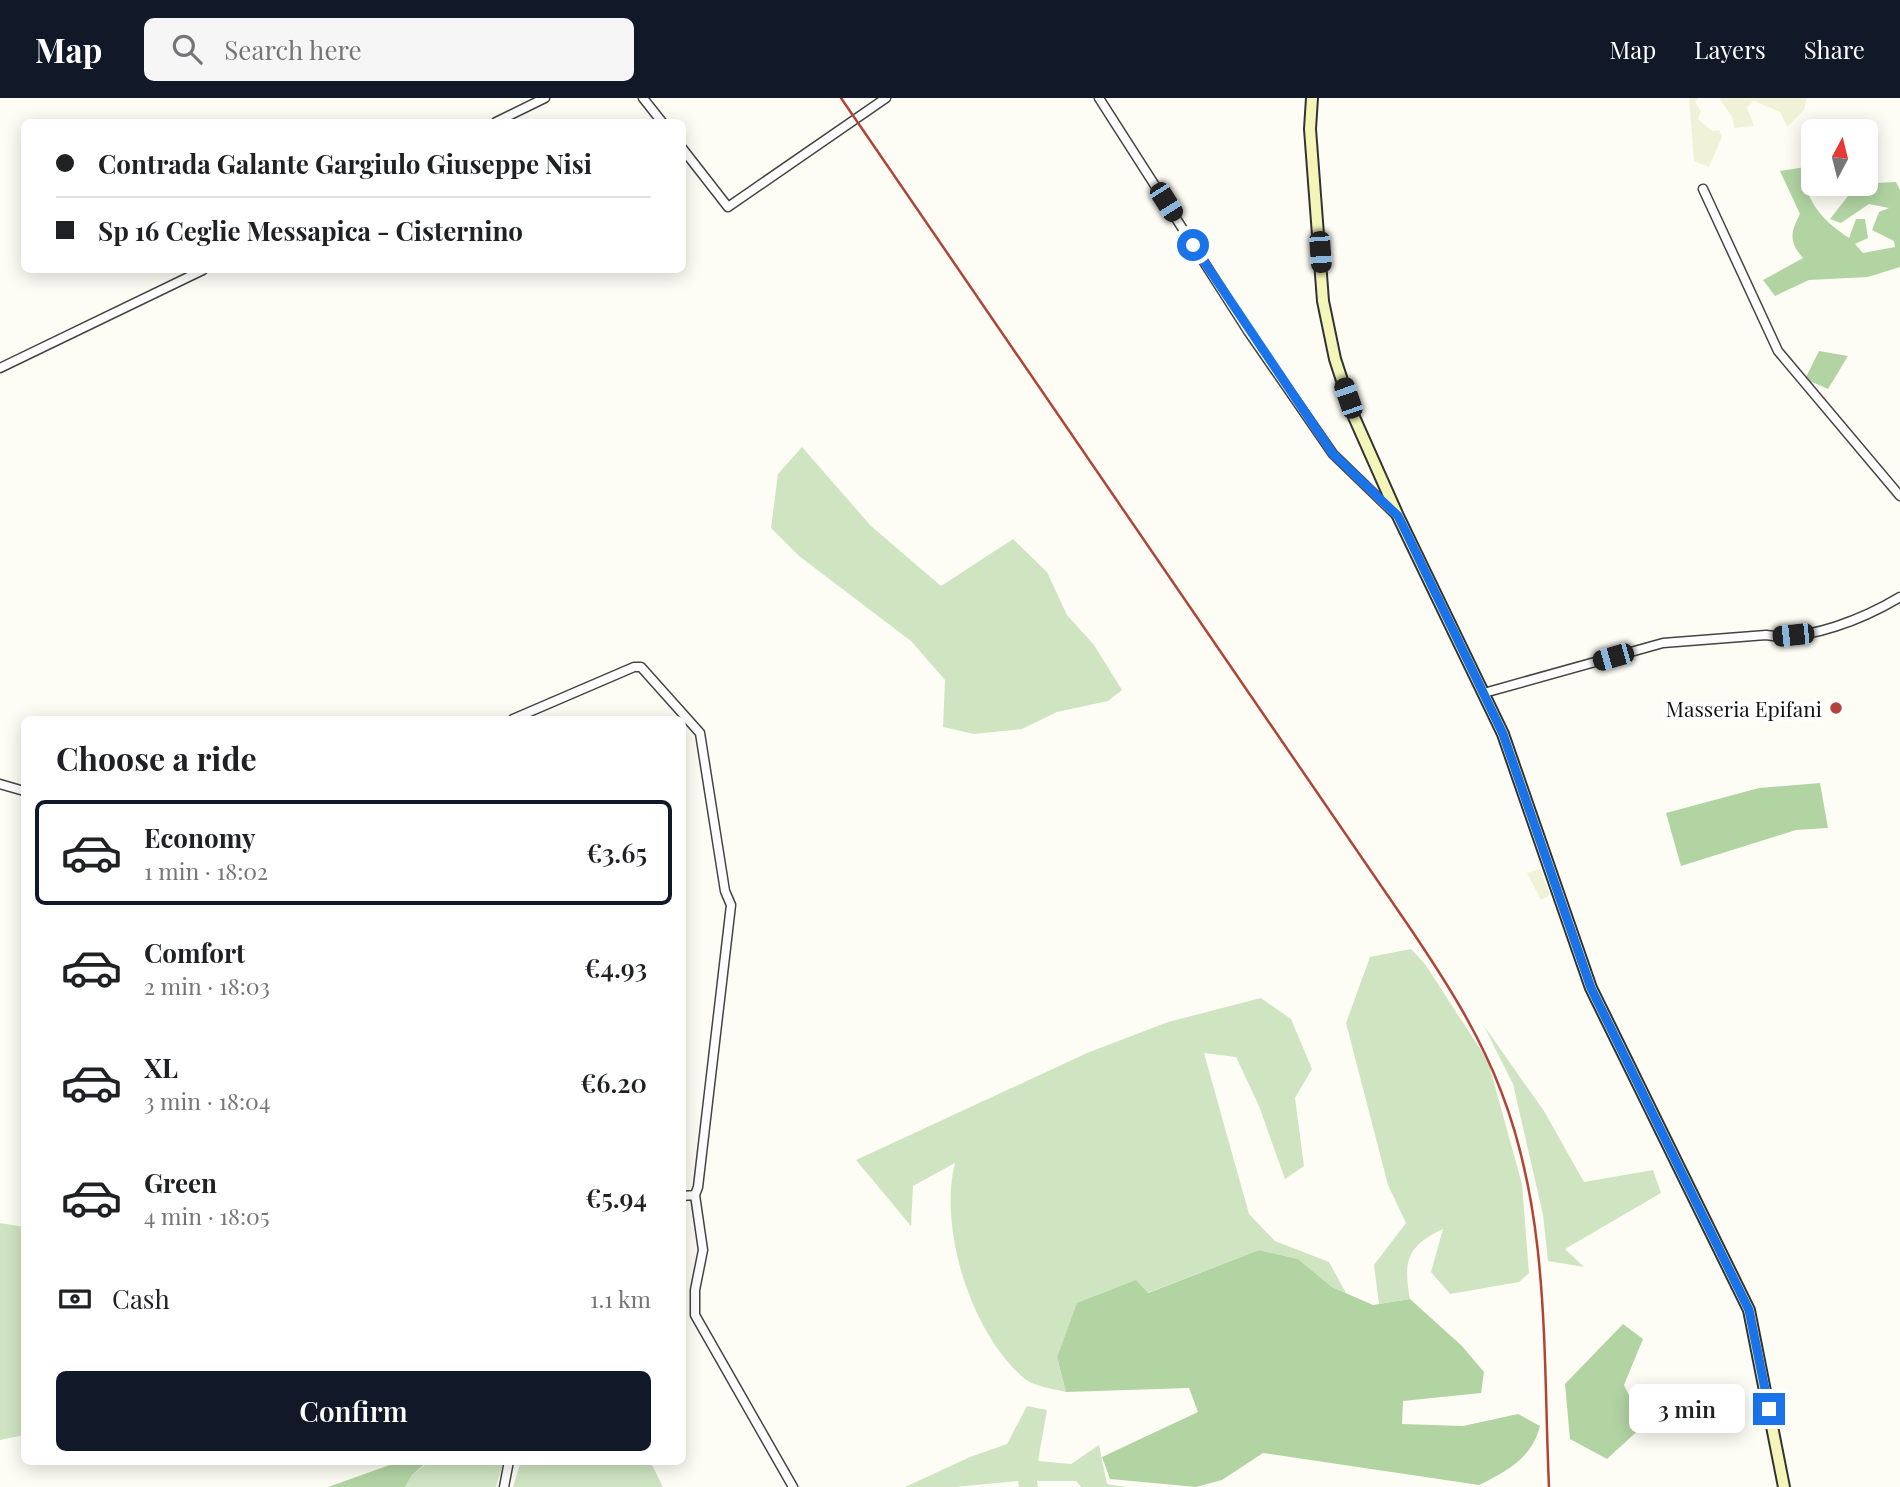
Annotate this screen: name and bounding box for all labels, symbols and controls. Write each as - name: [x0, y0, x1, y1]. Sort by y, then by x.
- search box: [144, 18, 634, 81]
- text: Map: [35, 27, 102, 71]
- icon: search: [168, 30, 206, 68]
- text: Search here: [224, 32, 362, 67]
- text: Map: [1610, 33, 1656, 65]
- text: Layers: [1694, 33, 1766, 65]
- text: Share: [1804, 33, 1865, 65]
- north arrow: [1801, 119, 1878, 196]
- map controls: [1801, 119, 1878, 196]
- text: Contrada Galante Gargiulo Giuseppe Nisi: [98, 146, 592, 181]
- car: [1146, 179, 1187, 225]
- text: Sp 16 Ceglie Messapica - Cisternino: [98, 213, 523, 248]
- route start: [1177, 229, 1209, 261]
- car: [1309, 230, 1332, 274]
- car: [1332, 375, 1365, 421]
- car: [1772, 622, 1815, 648]
- car: [1590, 641, 1637, 673]
- place label: Masseria Epifani: [1666, 694, 1822, 722]
- marker: Masseria Epifani: [1828, 700, 1844, 716]
- text: Choose a ride: [56, 736, 257, 779]
- text: Economy: [144, 820, 255, 855]
- icon: car: [60, 821, 123, 884]
- text: €3.65: [586, 835, 647, 870]
- text: 1 min · 18:02: [144, 855, 268, 886]
- text: Comfort: [144, 935, 245, 970]
- icon: car: [60, 936, 123, 999]
- text: €4.93: [584, 950, 647, 985]
- text: 2 min · 18:03: [144, 970, 270, 1001]
- text: XL: [144, 1050, 178, 1085]
- icon: car: [60, 1051, 123, 1114]
- text: €6.20: [580, 1065, 647, 1100]
- text: 3 min · 18:04: [144, 1085, 270, 1116]
- text: Green: [144, 1165, 217, 1200]
- icon: car: [60, 1166, 123, 1229]
- text: €5.94: [585, 1180, 647, 1215]
- text: 4 min · 18:05: [144, 1200, 269, 1231]
- icon: cash: [56, 1280, 94, 1318]
- text: Cash: [112, 1281, 170, 1316]
- text: 1.1 km: [590, 1283, 651, 1314]
- button: Confirm: [56, 1371, 651, 1451]
- callout: 3 min: [1629, 1384, 1744, 1434]
- text: 3 min: [1658, 1393, 1716, 1424]
- route end: [1753, 1393, 1785, 1425]

